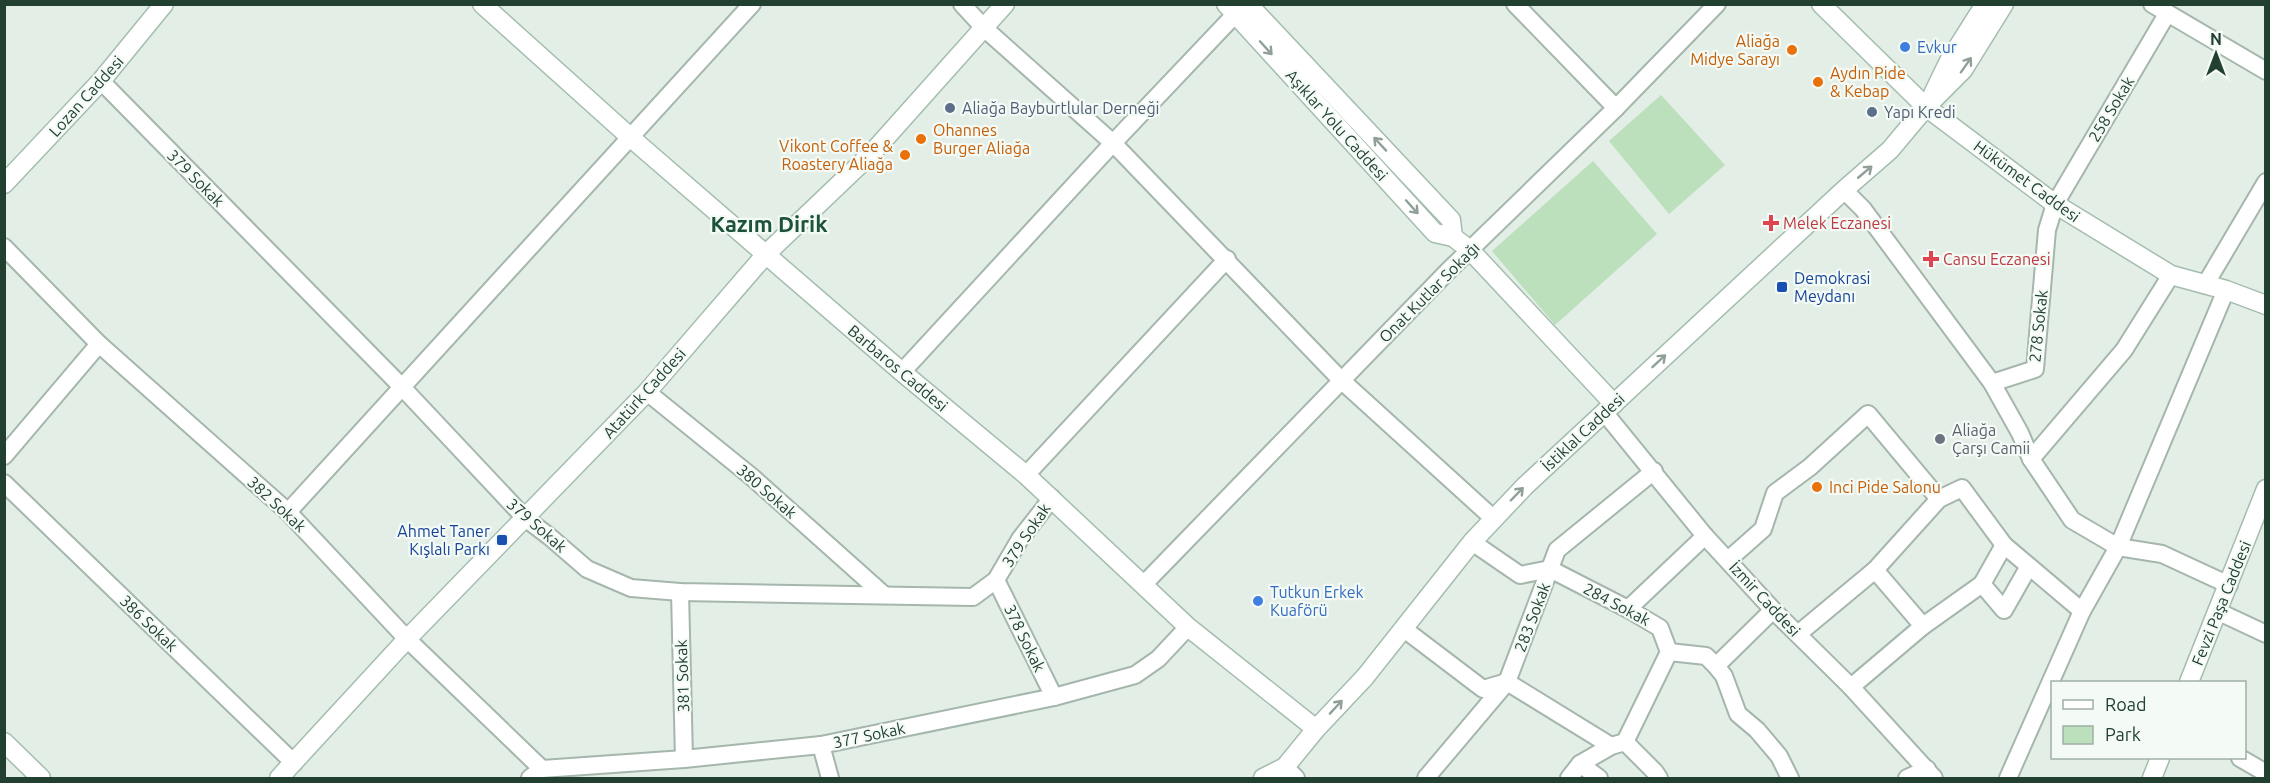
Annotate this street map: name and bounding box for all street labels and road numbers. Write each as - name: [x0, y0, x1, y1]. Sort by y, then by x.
- street label: Lozan Caddesi: [45, 52, 127, 140]
- street label: Aşıklar Yolu Caddesi: [1282, 66, 1392, 184]
- street label: 258 Sokak: [2085, 73, 2137, 145]
- street label: Hükümet Caddesi: [1971, 137, 2083, 225]
- street label: 379 Sokak: [164, 146, 228, 210]
- street label: Onat Kutlar Sokağı: [1375, 238, 1483, 346]
- street label: 278 Sokak: [2025, 289, 2051, 363]
- street label: Barbaros Caddesi: [845, 321, 951, 415]
- street label: Atatürk Caddesi: [599, 344, 689, 442]
- street label: İstiklal Caddesi: [1538, 389, 1628, 475]
- street label: 380 Sokak: [734, 460, 800, 522]
- street label: 382 Sokak: [244, 473, 310, 535]
- street label: 379 Sokak: [504, 494, 570, 556]
- street label: 379 Sokak: [998, 500, 1054, 570]
- street label: Fevzi Paşa Caddesi: [2188, 538, 2254, 668]
- street label: İzmir Caddesi: [1726, 558, 1804, 640]
- street label: 284 Sokak: [1581, 579, 1653, 629]
- street label: 283 Sokak: [1511, 580, 1553, 654]
- street label: 386 Sokak: [117, 591, 181, 655]
- street label: 378 Sokak: [1001, 601, 1049, 675]
- street label: 381 Sokak: [672, 639, 692, 713]
- street label: 377 Sokak: [831, 719, 907, 751]

